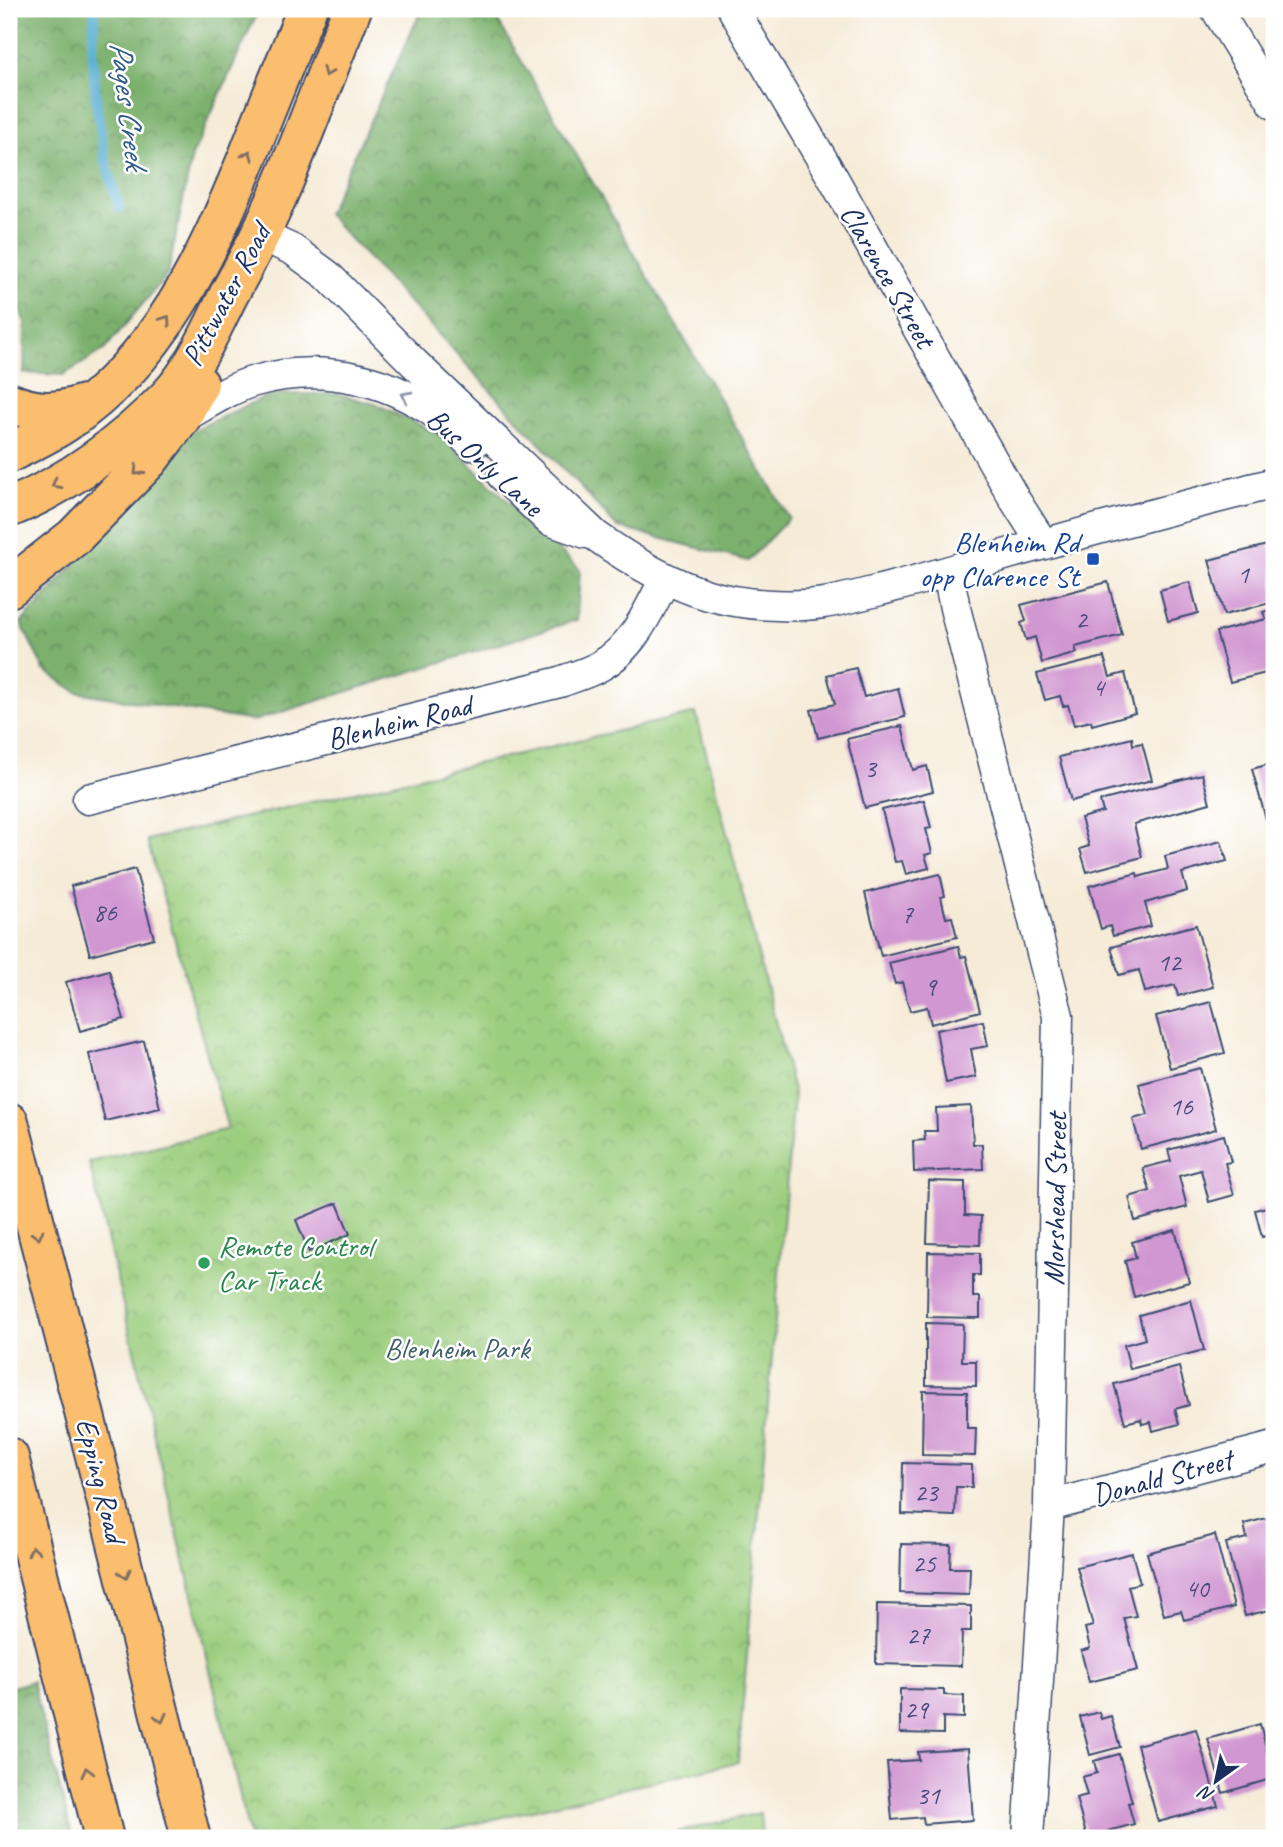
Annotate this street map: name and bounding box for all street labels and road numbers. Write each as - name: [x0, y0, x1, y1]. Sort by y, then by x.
- street label: Clarence Street: [832, 198, 946, 357]
- street label: Pittwater Road: [173, 214, 281, 372]
- street label: Bus Only Lane: [419, 400, 553, 526]
- street label: Blenheim Road: [323, 685, 479, 758]
- street label: Morshead Street: [1034, 1109, 1076, 1286]
- street label: Epping Road: [67, 1414, 136, 1550]
- street label: Donald Street: [1088, 1439, 1240, 1514]

